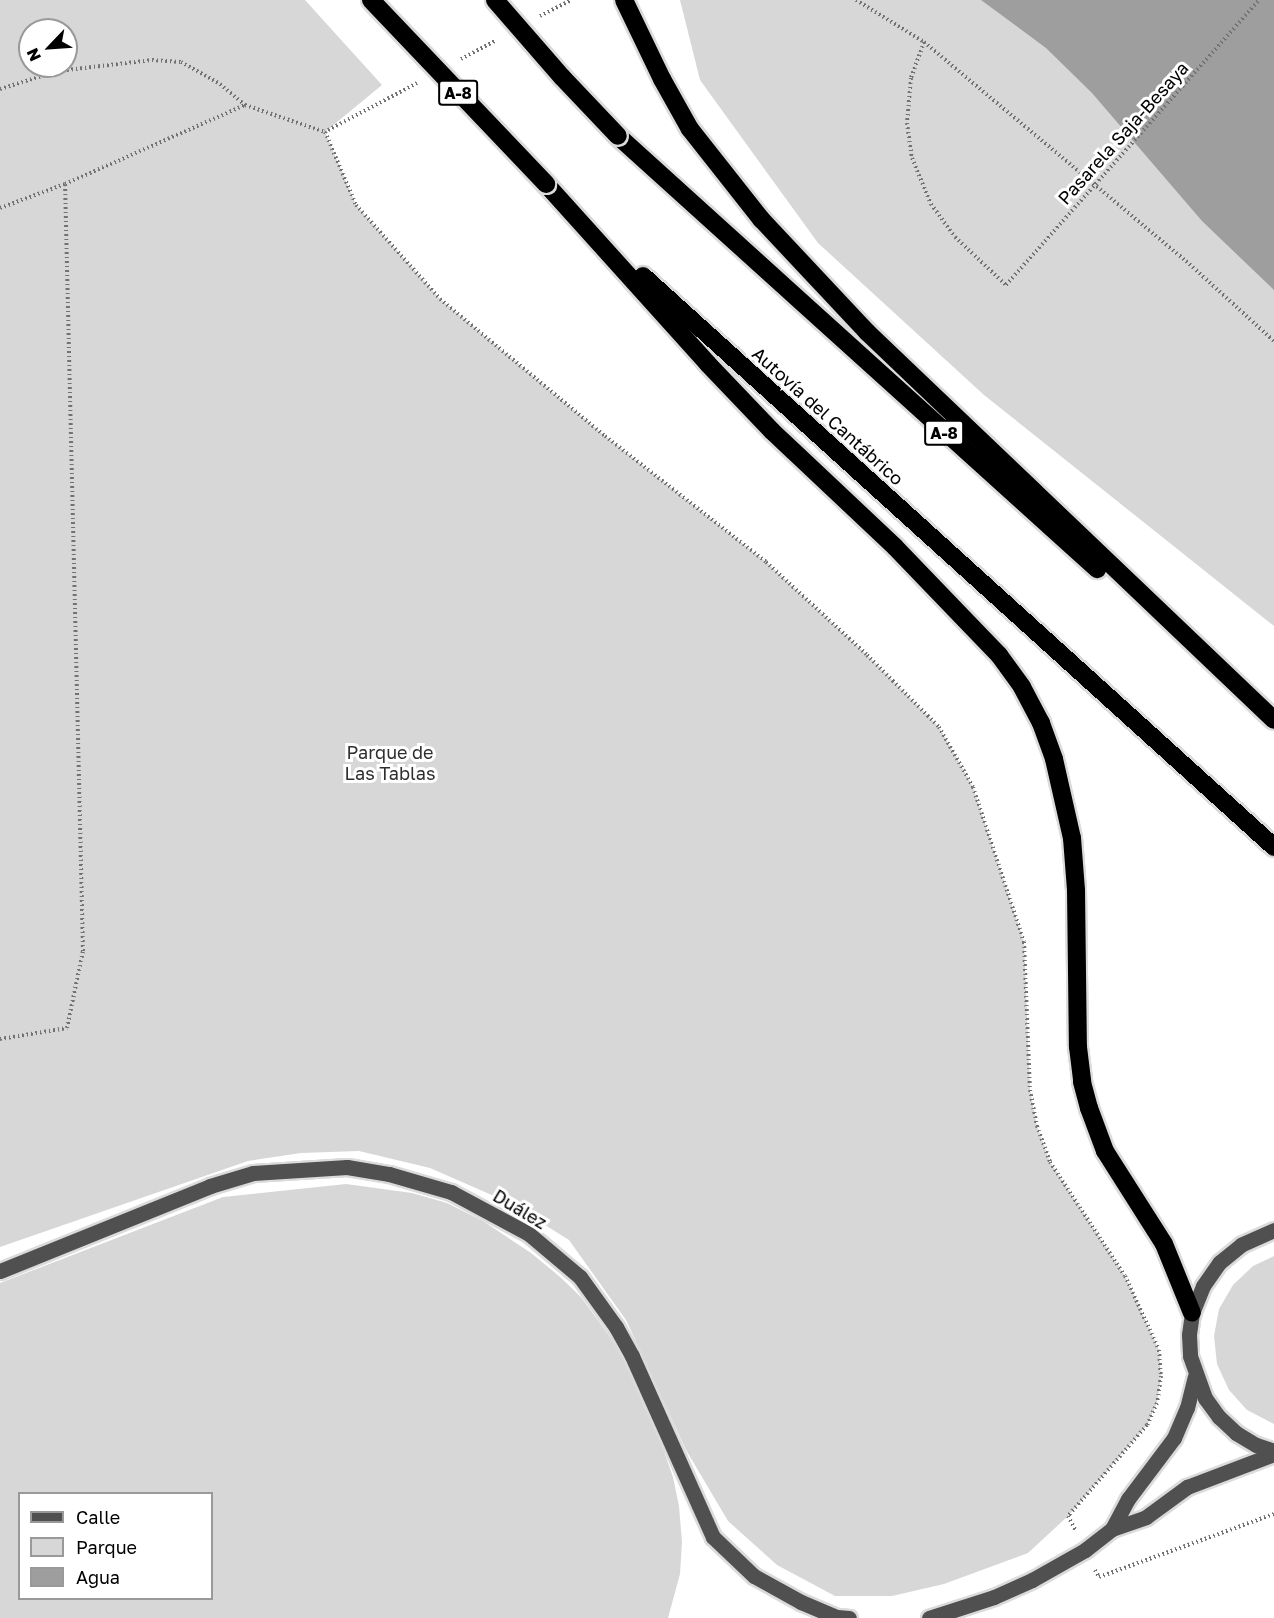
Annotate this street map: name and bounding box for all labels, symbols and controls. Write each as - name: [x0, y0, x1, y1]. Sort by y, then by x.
- north arrow: [18, 18, 78, 78]
- text: N: [22, 45, 45, 65]
- street label: Pasarela Saja-Besaya: [1053, 57, 1193, 209]
- road number: A-8: [437, 80, 479, 106]
- street label: Autovía del Cantábrico: [748, 342, 908, 490]
- road number: A-8: [923, 420, 965, 446]
- park label: Parque de Las Tablas: [345, 742, 435, 784]
- street label: Duález: [489, 1185, 551, 1233]
- legend: [18, 1492, 213, 1600]
- text: Calle: [76, 1506, 120, 1528]
- text: Parque: [76, 1536, 137, 1558]
- text: Agua: [76, 1566, 120, 1588]

